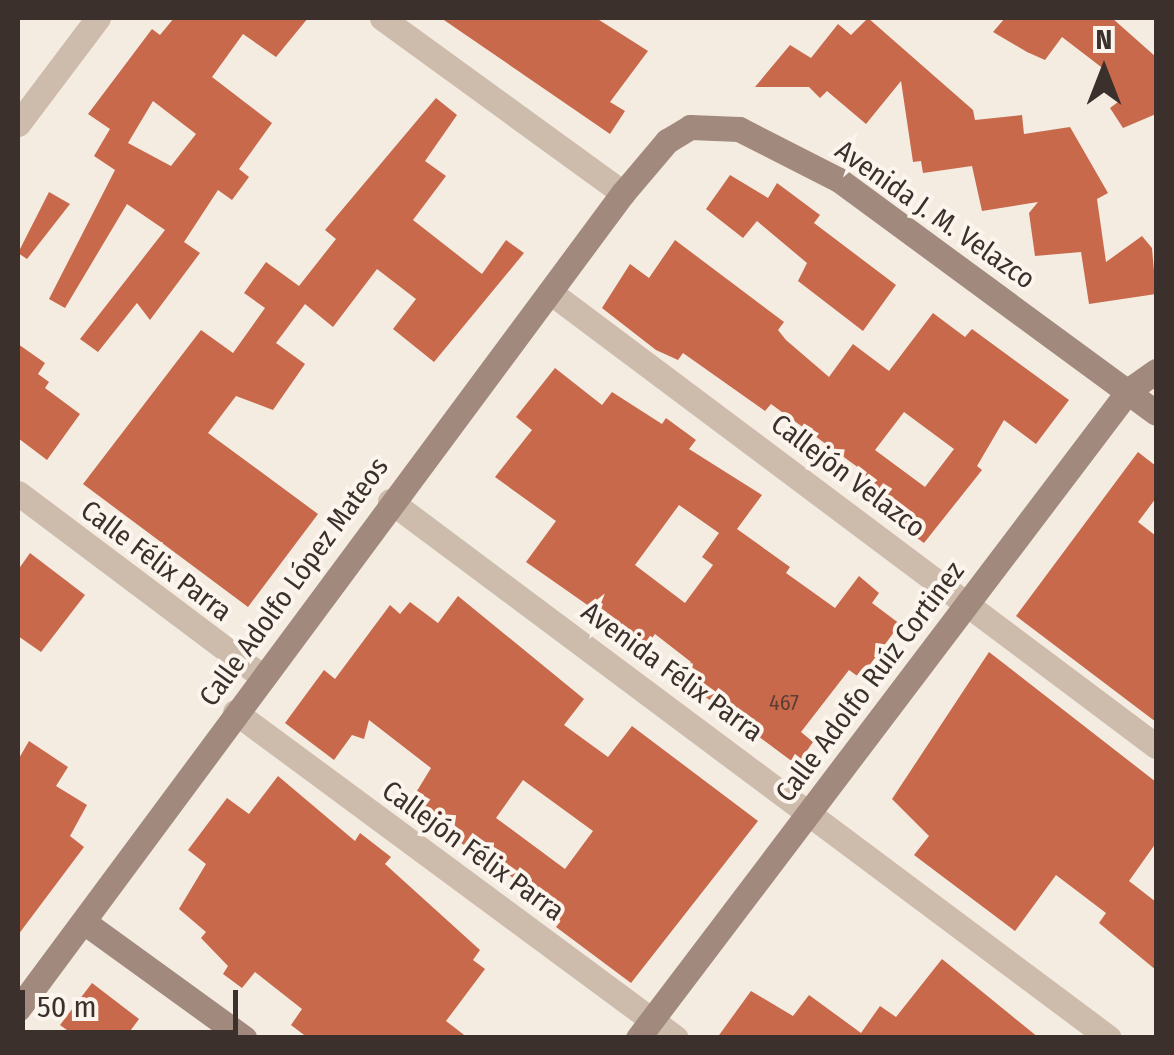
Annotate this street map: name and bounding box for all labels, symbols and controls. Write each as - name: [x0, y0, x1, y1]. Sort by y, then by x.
- north arrow: [1054, 20, 1154, 120]
- text: N: [1096, 23, 1112, 56]
- street label: Avenida J. M. Velazco: [829, 134, 1041, 296]
- street label: Callejón Velazco: [764, 407, 932, 545]
- street label: Calle Adolfo López Mateos: [192, 451, 396, 713]
- street label: Calle Félix Parra: [74, 493, 238, 629]
- street label: Calle Adolfo Ruíz Cortinez: [769, 555, 971, 809]
- street label: Avenida Félix Parra: [575, 595, 769, 749]
- house number: 467: [769, 690, 799, 716]
- street label: Callejón Félix Parra: [375, 774, 571, 928]
- scale bar: [25, 970, 242, 1032]
- text: 50 m: [37, 989, 97, 1025]

